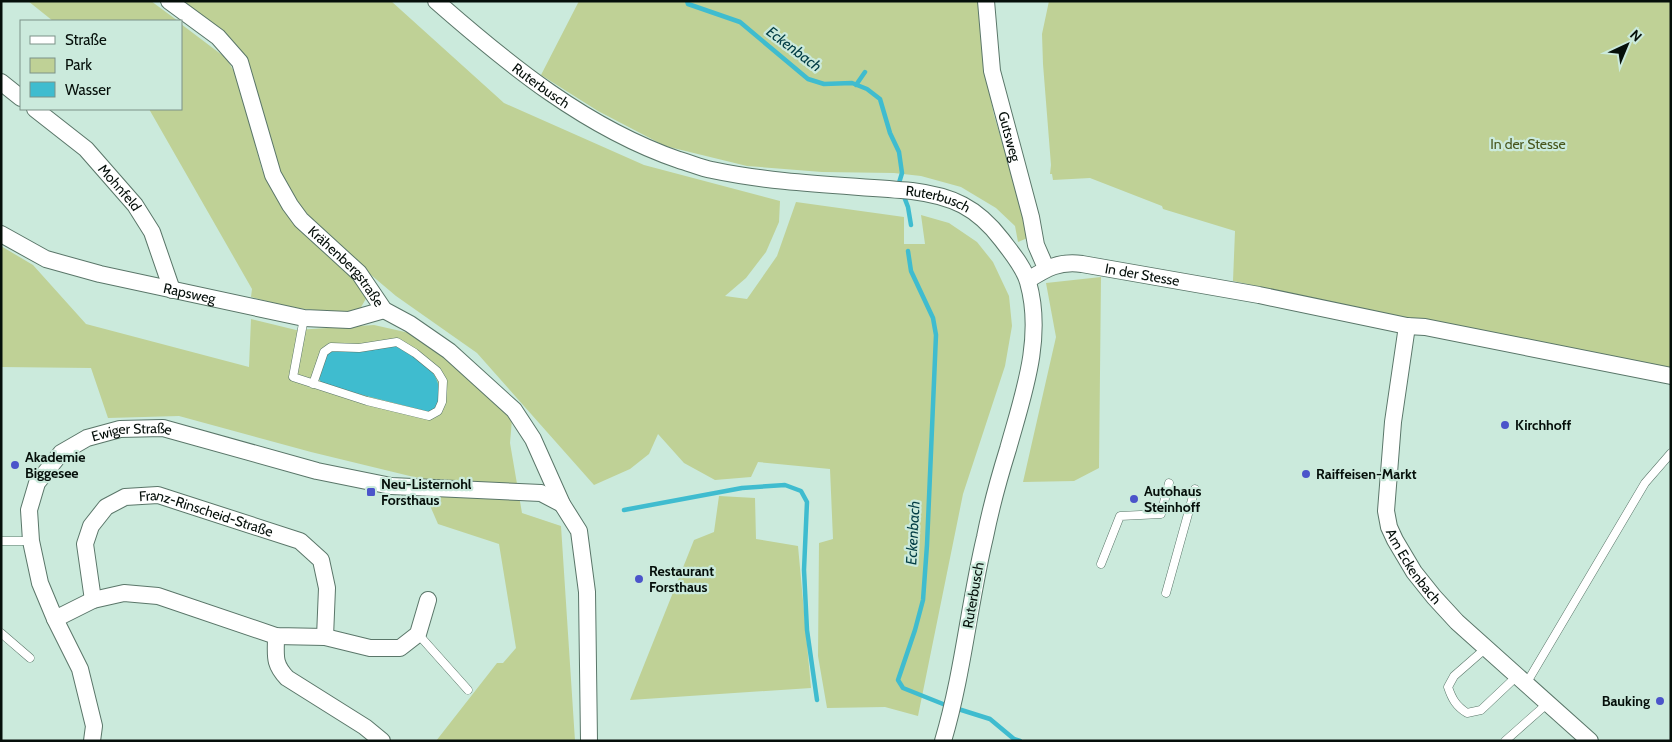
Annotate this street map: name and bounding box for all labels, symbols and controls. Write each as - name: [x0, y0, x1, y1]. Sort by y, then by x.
- legend: [20, 20, 182, 110]
- north arrow: [1602, 20, 1652, 70]
- water label: Eckenbach: [763, 22, 825, 76]
- text: N: [1626, 26, 1646, 46]
- text: Straße: [65, 31, 107, 49]
- text: Park: [65, 56, 92, 74]
- street label: Ruterbusch: [509, 59, 573, 112]
- text: Wasser: [65, 81, 111, 99]
- street label: Gutsweg: [994, 109, 1025, 165]
- park label: In der Stesse: [1490, 135, 1566, 153]
- street label: Mohnfeld: [94, 160, 145, 214]
- street label: Ruterbusch: [905, 181, 974, 216]
- street label: Krähenbergstraße: [304, 222, 388, 310]
- street label: In der Stesse: [1103, 259, 1181, 290]
- street label: Rapsweg: [162, 279, 218, 308]
- place label: Kirchhoff: [1515, 416, 1571, 434]
- street label: Ewiger Straße: [89, 419, 174, 445]
- marker: Kirchhoff: [1499, 419, 1511, 431]
- place label: Akademie Biggesee: [25, 448, 85, 482]
- marker: Akademie Biggesee: [9, 459, 21, 471]
- place label: Raiffeisen-Markt: [1316, 465, 1417, 483]
- marker: Raiffeisen-Markt: [1300, 468, 1312, 480]
- place label: Neu-Listernohl Forsthaus: [381, 475, 472, 509]
- place label: Autohaus Steinhoff: [1144, 482, 1201, 516]
- street label: Franz-Rinscheid-Straße: [138, 486, 275, 541]
- marker: Neu-Listernohl Forsthaus: [365, 486, 377, 498]
- marker: Autohaus Steinhoff: [1128, 493, 1140, 505]
- water label: Eckenbach: [902, 500, 924, 566]
- street label: Am Eckenbach: [1382, 526, 1445, 608]
- street label: Ruterbusch: [958, 561, 988, 629]
- place label: Restaurant Forsthaus: [649, 562, 714, 596]
- marker: Restaurant Forsthaus: [633, 573, 645, 585]
- place label: Bauking: [1602, 692, 1650, 710]
- marker: Bauking: [1654, 695, 1666, 707]

